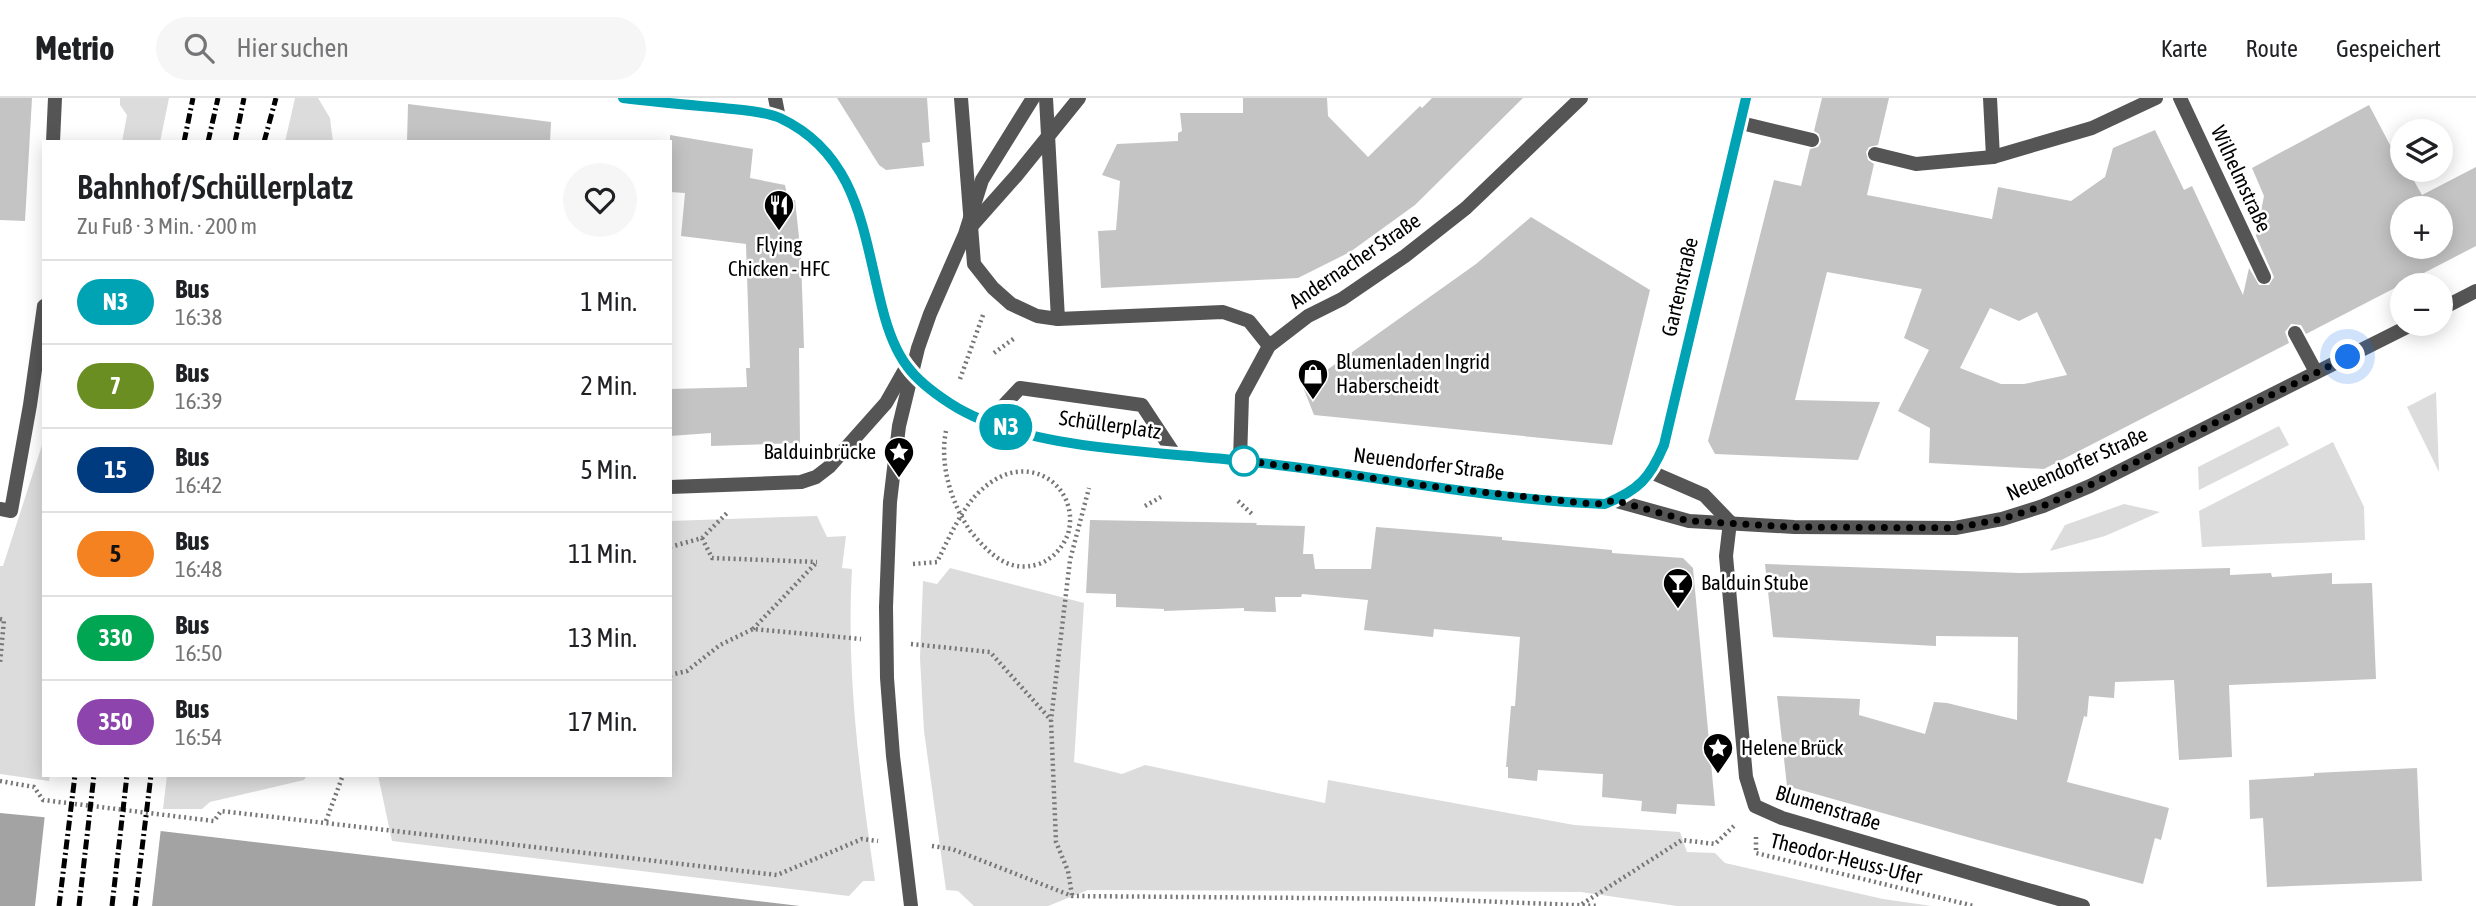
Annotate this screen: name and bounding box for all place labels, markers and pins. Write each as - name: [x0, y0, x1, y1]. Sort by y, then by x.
- restaurant icon: Flying Chicken - HFC: [762, 188, 796, 232]
- place label: Flying Chicken - HFC: [728, 232, 830, 280]
- place label: Blumenladen Ingrid Haberscheidt: [1336, 349, 1490, 397]
- shop icon: Blumenladen Ingrid Haberscheidt: [1296, 357, 1330, 401]
- place icon: Balduinbrücke: [882, 435, 916, 479]
- place label: Balduinbrücke: [763, 439, 876, 463]
- unlabelled marker: [1229, 446, 1259, 476]
- bar icon: Balduin Stube: [1661, 566, 1695, 610]
- place label: Balduin Stube: [1701, 570, 1809, 594]
- place icon: Helene Brück: [1701, 731, 1735, 775]
- place label: Helene Brück: [1741, 735, 1844, 759]

